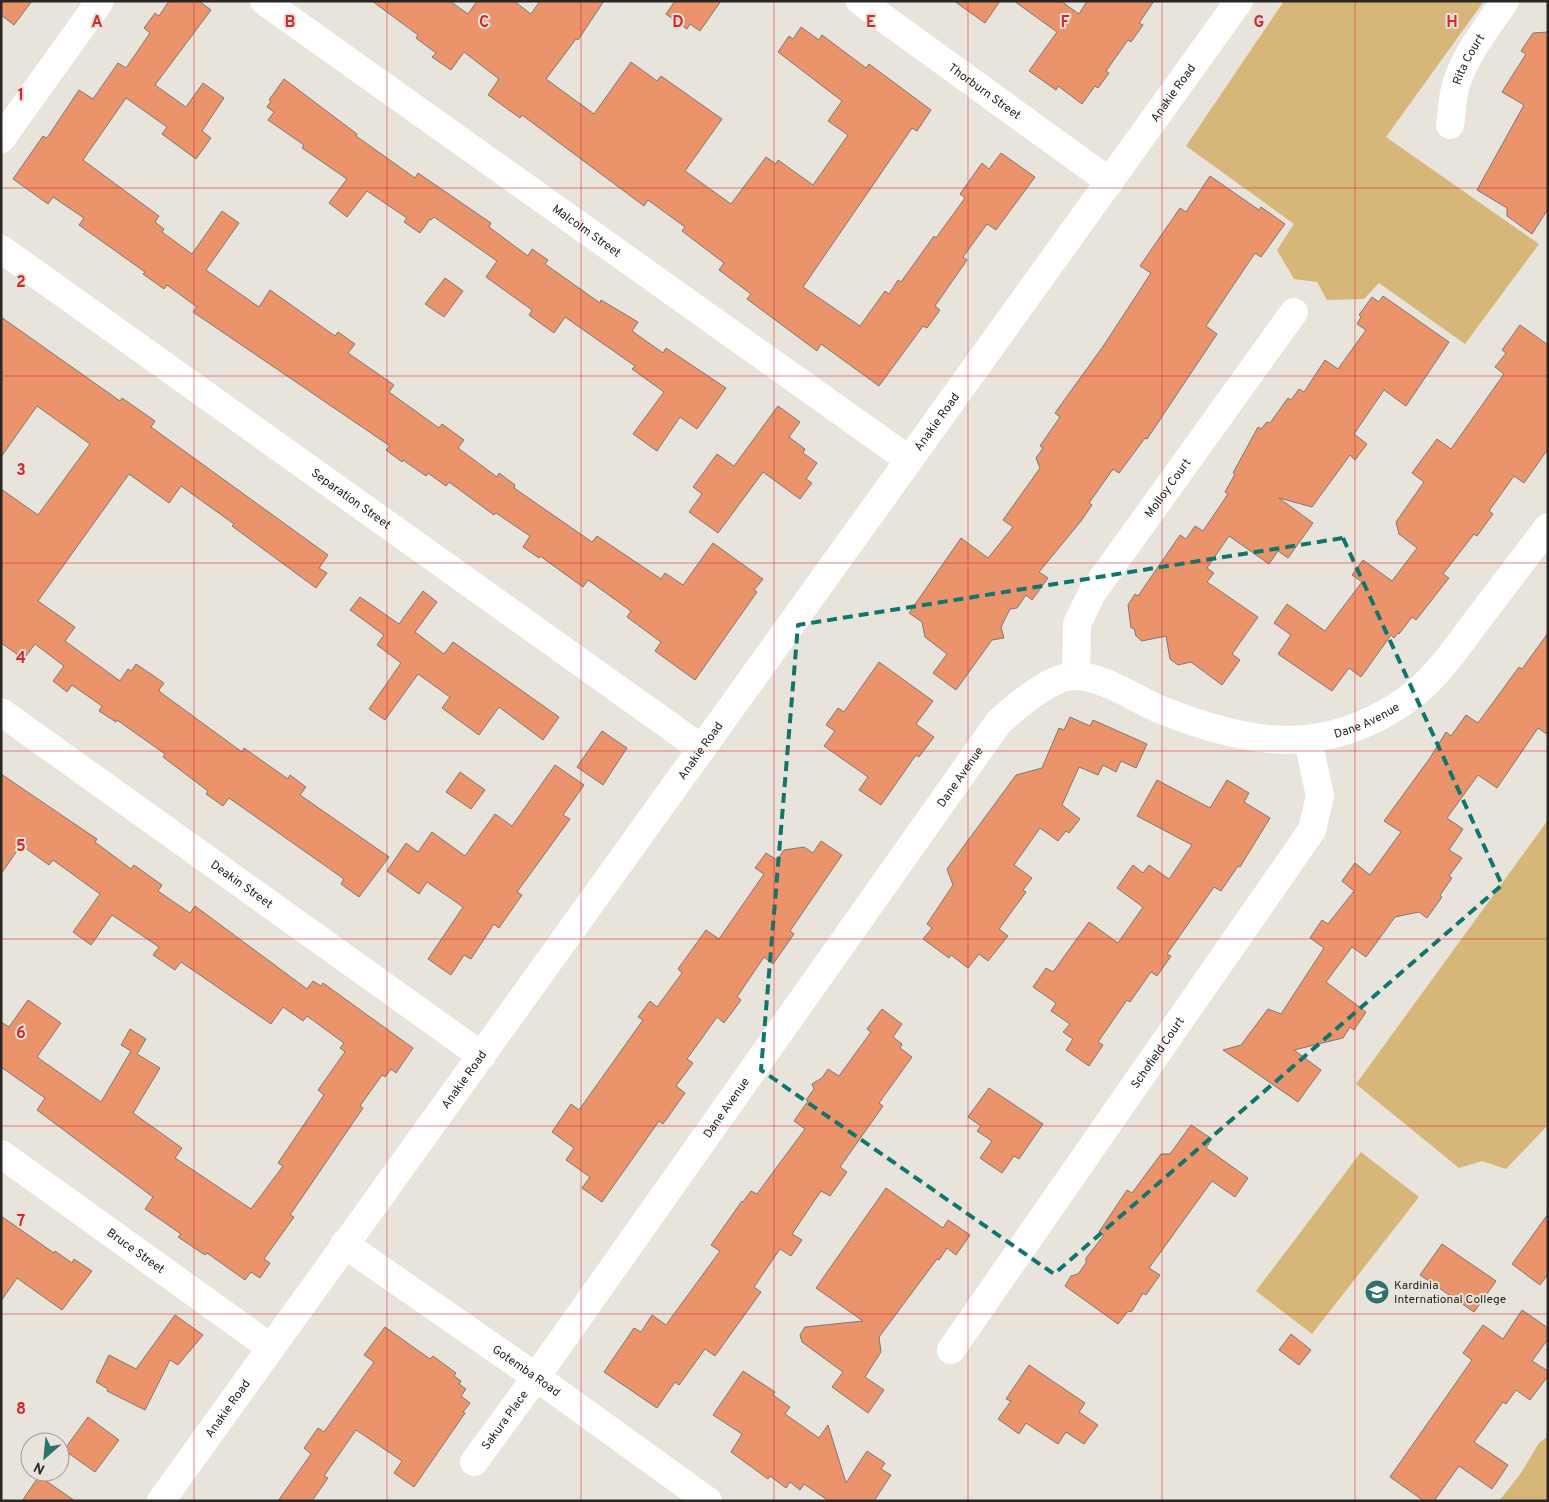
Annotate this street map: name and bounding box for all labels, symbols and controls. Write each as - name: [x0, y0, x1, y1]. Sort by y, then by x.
- text: A: [91, 13, 103, 33]
- text: B: [284, 13, 296, 33]
- text: C: [479, 13, 489, 33]
- text: D: [672, 13, 684, 33]
- text: E: [866, 13, 876, 33]
- text: F: [1060, 13, 1070, 33]
- text: G: [1254, 13, 1264, 33]
- text: H: [1446, 13, 1458, 33]
- street label: Rita Court: [1450, 31, 1489, 87]
- street label: Thorburn Street: [945, 60, 1024, 124]
- street label: Anakie Road: [1147, 61, 1200, 126]
- text: 1: [18, 86, 24, 106]
- street label: Malcolm Street: [548, 201, 624, 261]
- text: 2: [16, 273, 26, 293]
- street label: Anakie Road: [911, 390, 964, 455]
- street label: Molloy Court: [1142, 456, 1195, 521]
- text: 3: [16, 461, 26, 481]
- street label: Separation Street: [307, 466, 394, 533]
- text: 4: [16, 649, 26, 669]
- street label: Dane Avenue: [1332, 700, 1403, 743]
- street label: Anakie Road: [675, 719, 727, 783]
- street label: Dane Avenue: [934, 744, 988, 811]
- text: 5: [16, 837, 26, 857]
- street label: Deakin Street: [207, 857, 275, 913]
- street label: Schofield Court: [1128, 1014, 1189, 1092]
- text: 6: [16, 1024, 26, 1044]
- street label: Anakie Road: [438, 1048, 491, 1112]
- street label: Dane Avenue: [700, 1075, 754, 1142]
- text: 7: [17, 1212, 25, 1232]
- street label: Bruce Street: [103, 1225, 167, 1278]
- place label: Kardinia International College: [1394, 1278, 1506, 1308]
- school or university icon: Kardinia International College: [1364, 1279, 1390, 1305]
- street label: Gotemba Road: [489, 1342, 563, 1401]
- street label: Anakie Road: [202, 1377, 255, 1441]
- street label: Sakura Place: [478, 1388, 533, 1454]
- text: 8: [16, 1400, 26, 1420]
- north arrow: [20, 1432, 70, 1482]
- text: N: [31, 1457, 48, 1477]

